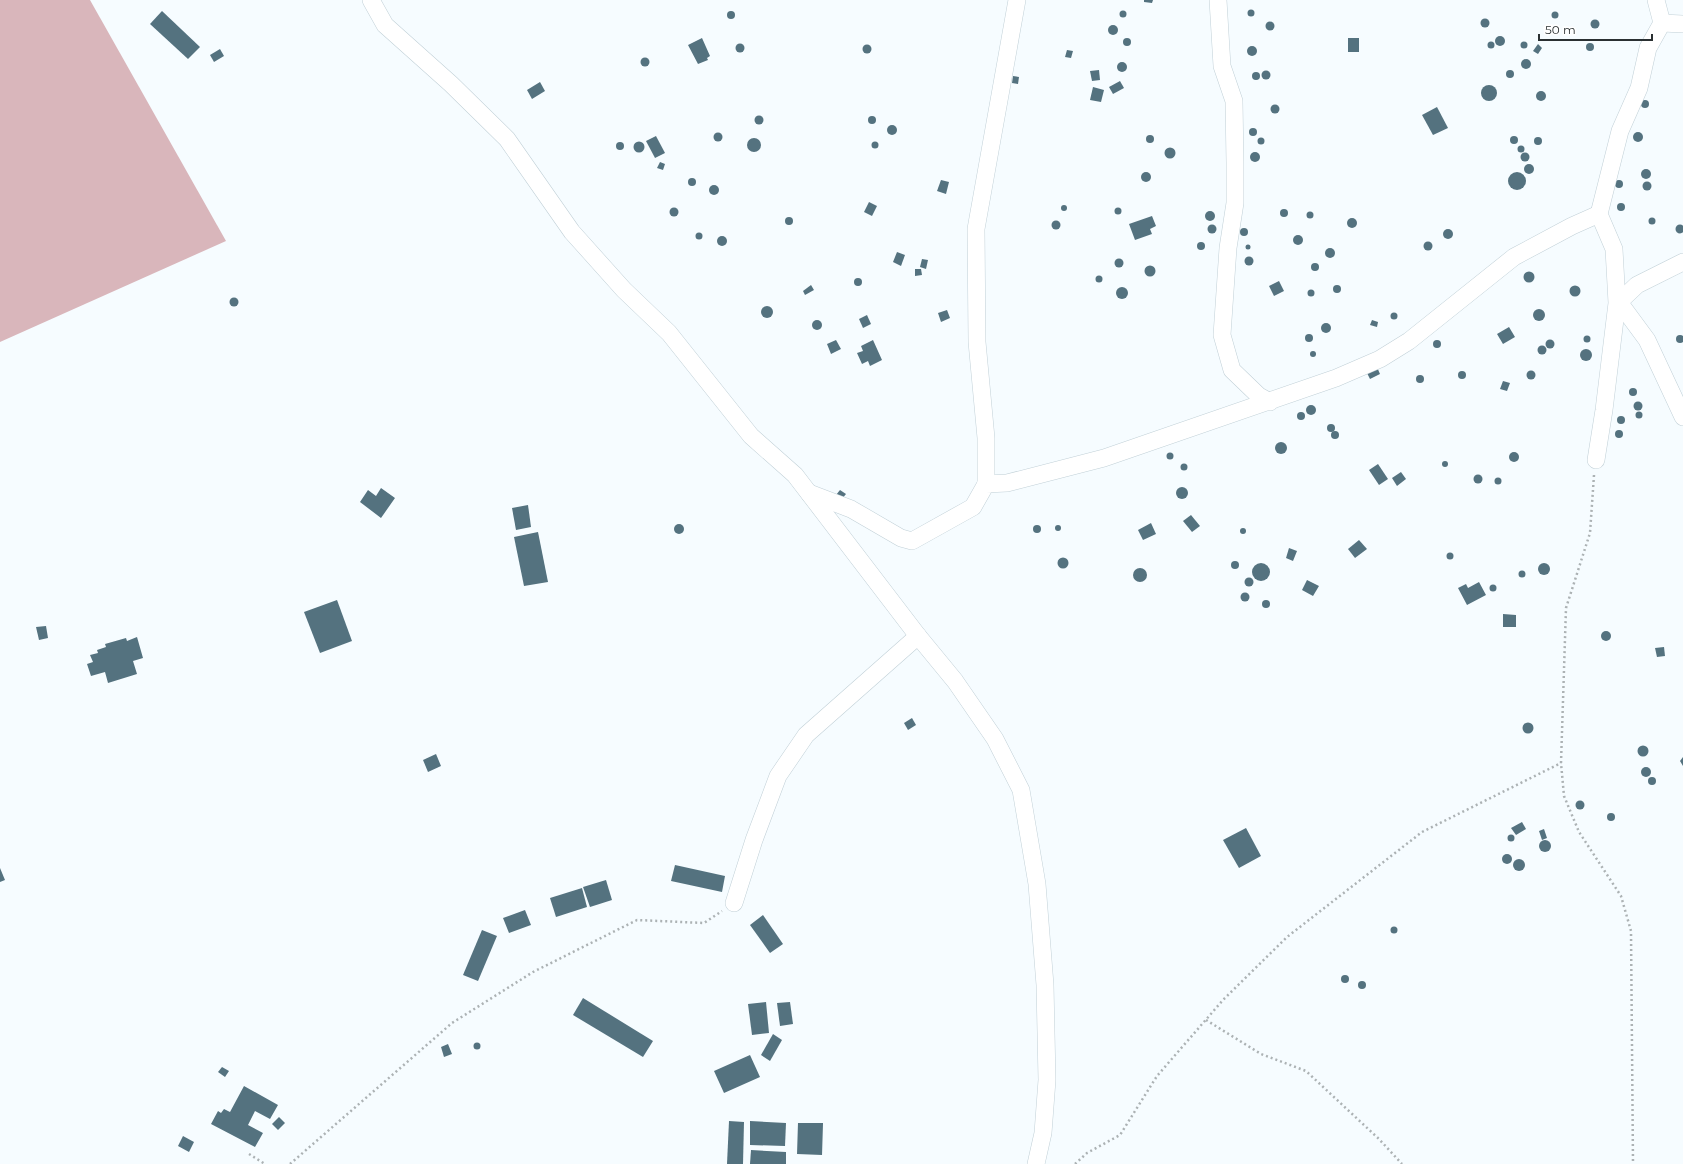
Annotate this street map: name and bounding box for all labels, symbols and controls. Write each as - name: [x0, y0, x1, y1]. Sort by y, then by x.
- scale bar: [1539, 16, 1652, 42]
- text: 50 m: [1545, 22, 1576, 37]

